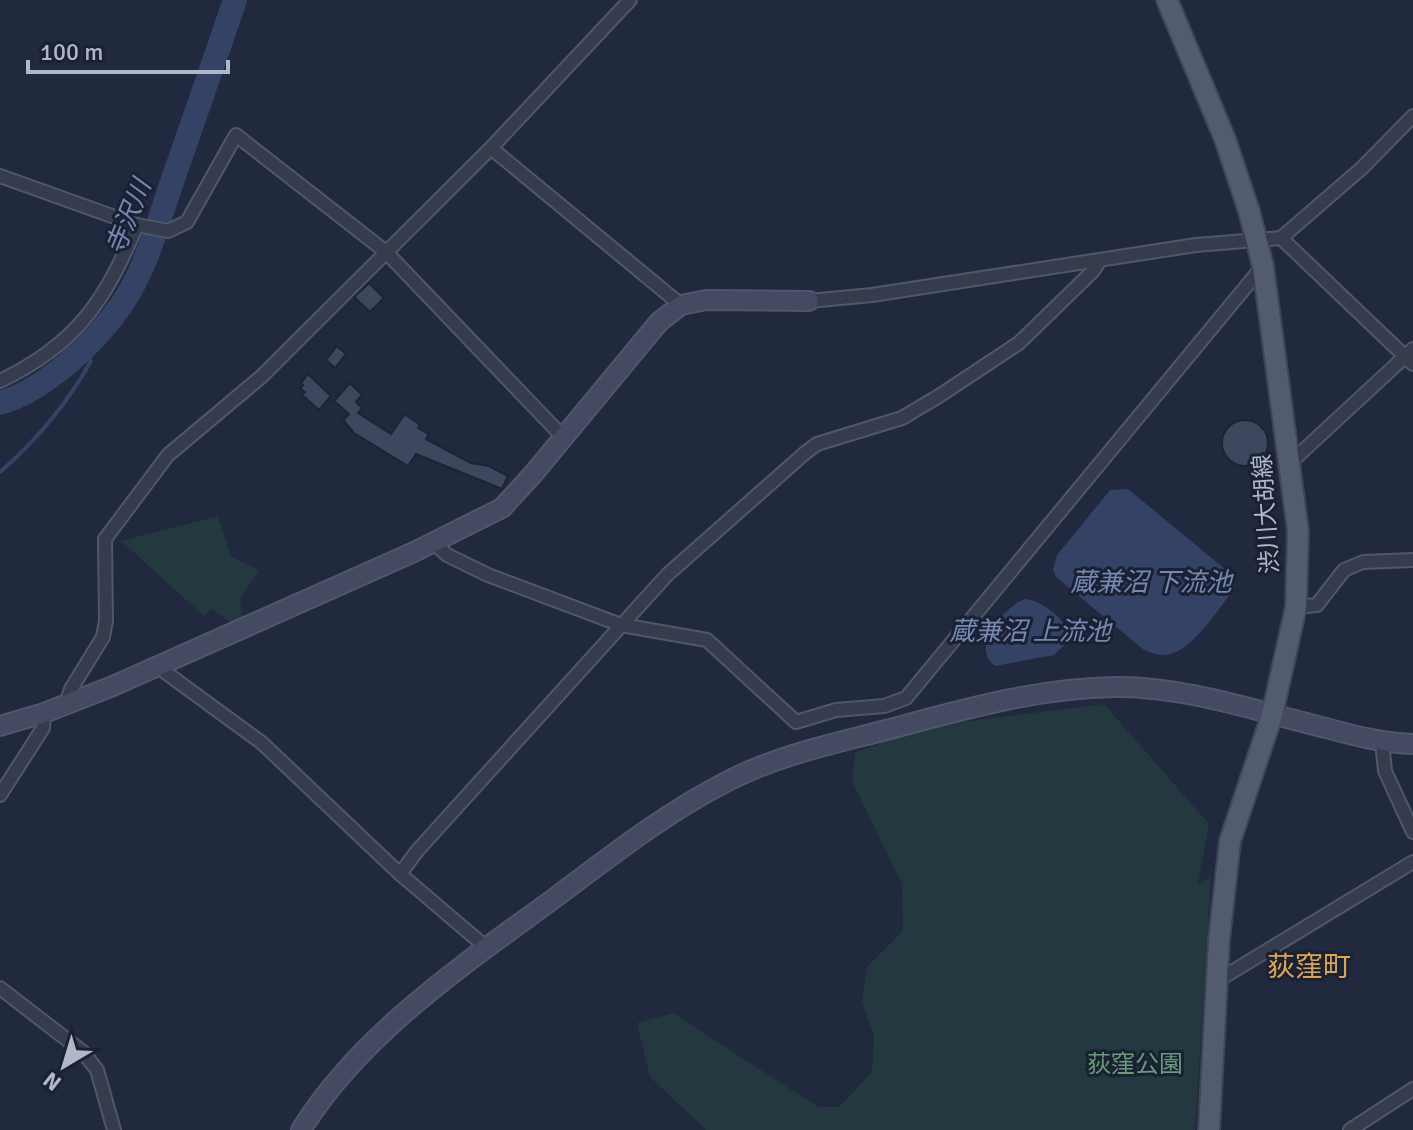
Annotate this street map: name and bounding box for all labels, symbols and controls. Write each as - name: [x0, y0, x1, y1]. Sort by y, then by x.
- scale bar: [28, 24, 228, 74]
- text: 100 m: [40, 37, 103, 67]
- water label: 寺沢川: [99, 172, 159, 260]
- street label: 渋川大胡線: [1247, 453, 1285, 575]
- water label: 蔵兼沼 下流池: [1070, 567, 1235, 599]
- water label: 蔵兼沼 上流池: [949, 616, 1114, 648]
- district label: 荻窪町: [1267, 950, 1351, 984]
- north arrow: [24, 1026, 104, 1106]
- park label: 荻窪公園: [1087, 1049, 1183, 1079]
- text: N: [38, 1066, 66, 1097]

